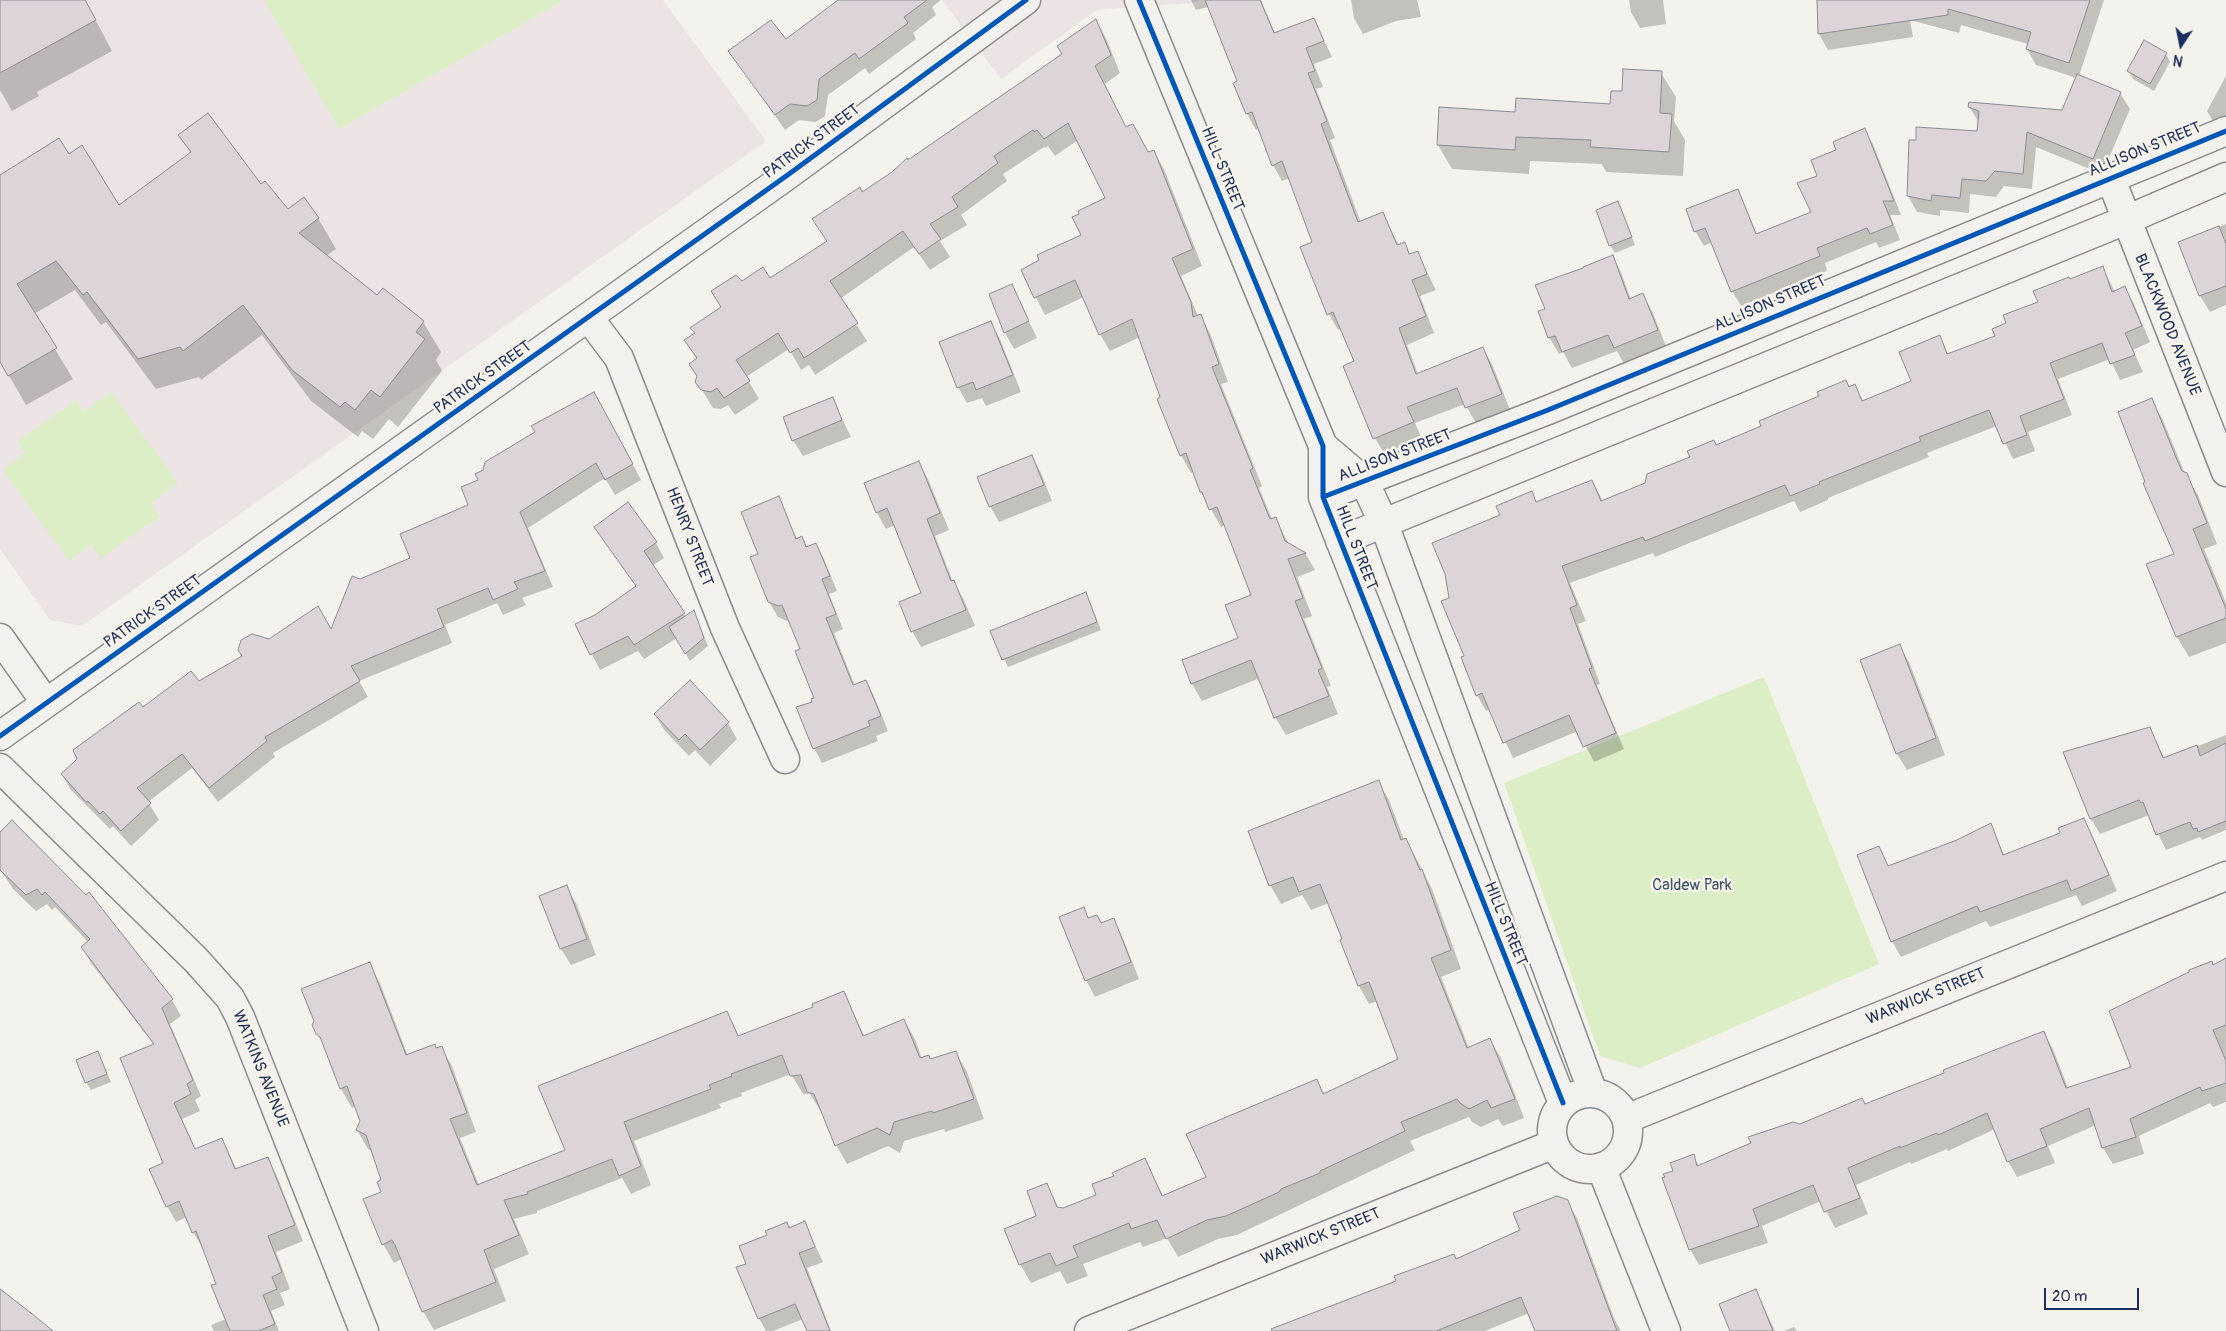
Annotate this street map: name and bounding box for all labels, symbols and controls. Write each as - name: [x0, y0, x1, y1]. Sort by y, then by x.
- north arrow: [2156, 20, 2206, 70]
- text: N: [2172, 51, 2184, 69]
- street label: PATRICK STREET: [760, 100, 864, 184]
- street label: ALLISON STREET: [2086, 119, 2204, 181]
- street label: HILL STREET: [1196, 124, 1248, 214]
- street label: BLACKWOOD AVENUE: [2130, 251, 2204, 399]
- street label: ALLISON STREET: [1711, 272, 1829, 336]
- street label: PATRICK STREET: [430, 337, 536, 419]
- street label: ALLISON STREET: [1336, 426, 1454, 486]
- street label: HENRY STREET: [661, 485, 717, 589]
- street label: HILL STREET: [1331, 503, 1381, 593]
- street label: PATRICK STREET: [100, 571, 206, 653]
- park label: Caldew Park: [1652, 876, 1732, 896]
- street label: HILL STREET: [1479, 879, 1531, 969]
- street label: WARWICK STREET: [1864, 964, 1988, 1030]
- street label: WATKINS AVENUE: [228, 1008, 292, 1130]
- street label: WARWICK STREET: [1259, 1204, 1383, 1270]
- scale bar: [2046, 1278, 2141, 1310]
- text: 20 m: [2052, 1287, 2087, 1306]

